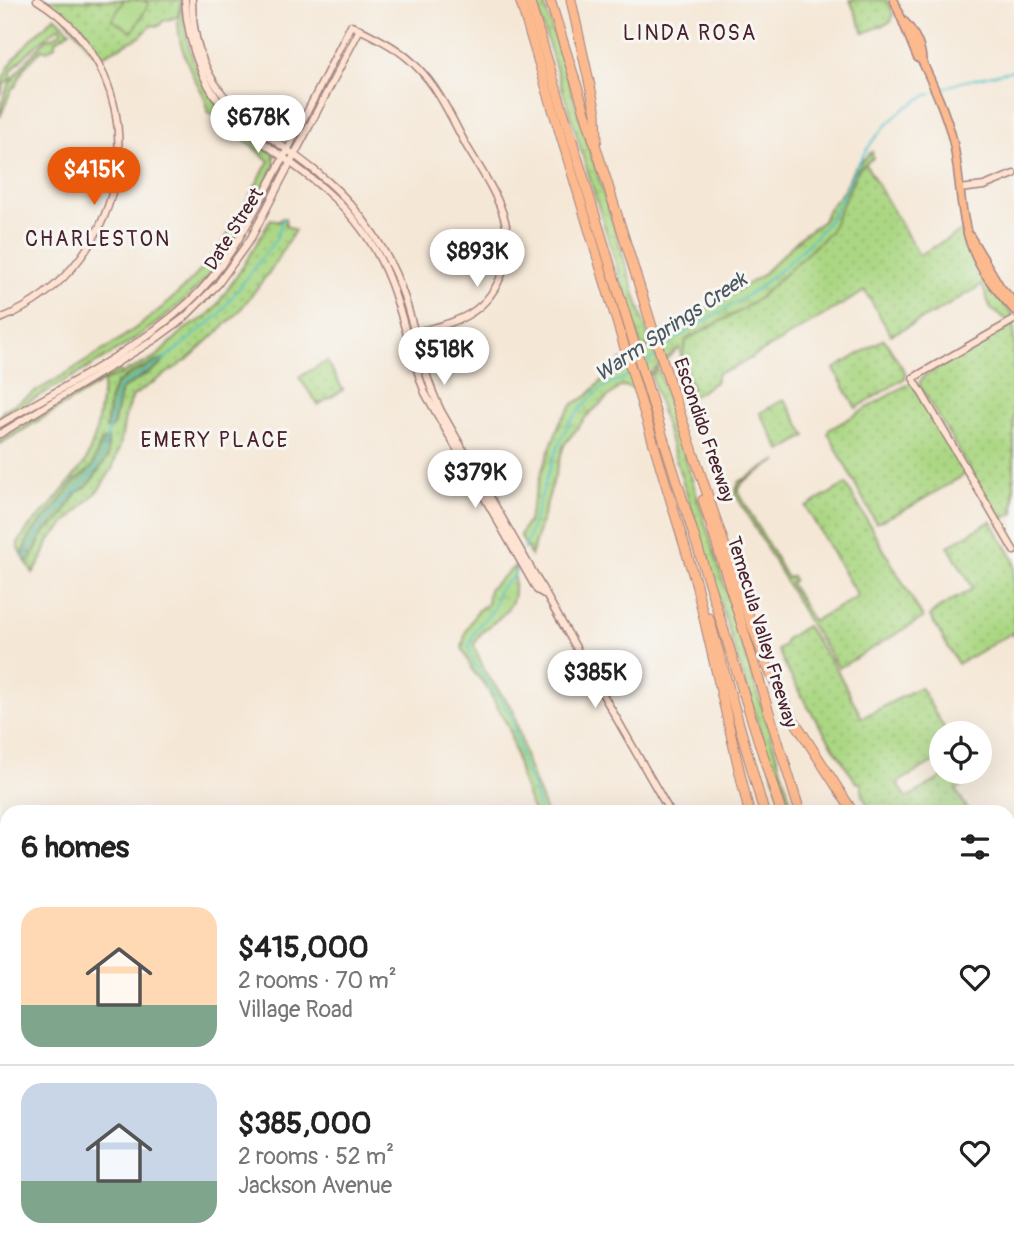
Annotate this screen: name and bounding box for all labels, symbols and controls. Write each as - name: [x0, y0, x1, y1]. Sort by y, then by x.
- district label: LINDA ROSA: [623, 20, 757, 47]
- pin: $678K: [209, 96, 307, 155]
- text: $678K: [226, 103, 290, 132]
- pin: $415K: [45, 148, 143, 207]
- text: $415K: [63, 155, 125, 184]
- street label: Date Street: [199, 183, 269, 275]
- district label: CHARLESTON: [25, 226, 171, 253]
- pin: $893K: [428, 230, 526, 289]
- text: $893K: [446, 237, 508, 266]
- water label: Warm Springs Creek: [590, 265, 754, 388]
- pin: $518K: [395, 328, 493, 387]
- text: $518K: [414, 335, 474, 364]
- street label: Escondido Freeway: [668, 355, 740, 505]
- district label: EMERY PLACE: [141, 427, 289, 454]
- pin: $379K: [426, 450, 524, 510]
- text: $379K: [443, 458, 507, 487]
- street label: Temecula Valley Freeway: [721, 533, 803, 731]
- pin: $385K: [546, 650, 644, 710]
- text: $385K: [563, 658, 627, 687]
- map controls: [929, 721, 992, 784]
- button: locate: [929, 721, 992, 784]
- icon: filters: [956, 828, 994, 866]
- text: 6 homes: [21, 829, 129, 866]
- text: $415,000: [238, 929, 369, 966]
- icon: home: [77, 935, 161, 1019]
- icon: heart: [956, 958, 994, 996]
- text: 2 rooms · 70 m²: [238, 966, 397, 995]
- text: Village Road: [238, 995, 353, 1024]
- text: $385,000: [238, 1105, 371, 1142]
- icon: home: [77, 1111, 161, 1195]
- icon: heart: [956, 1134, 994, 1172]
- text: 2 rooms · 52 m²: [238, 1142, 394, 1171]
- text: Jackson Avenue: [238, 1171, 392, 1200]

